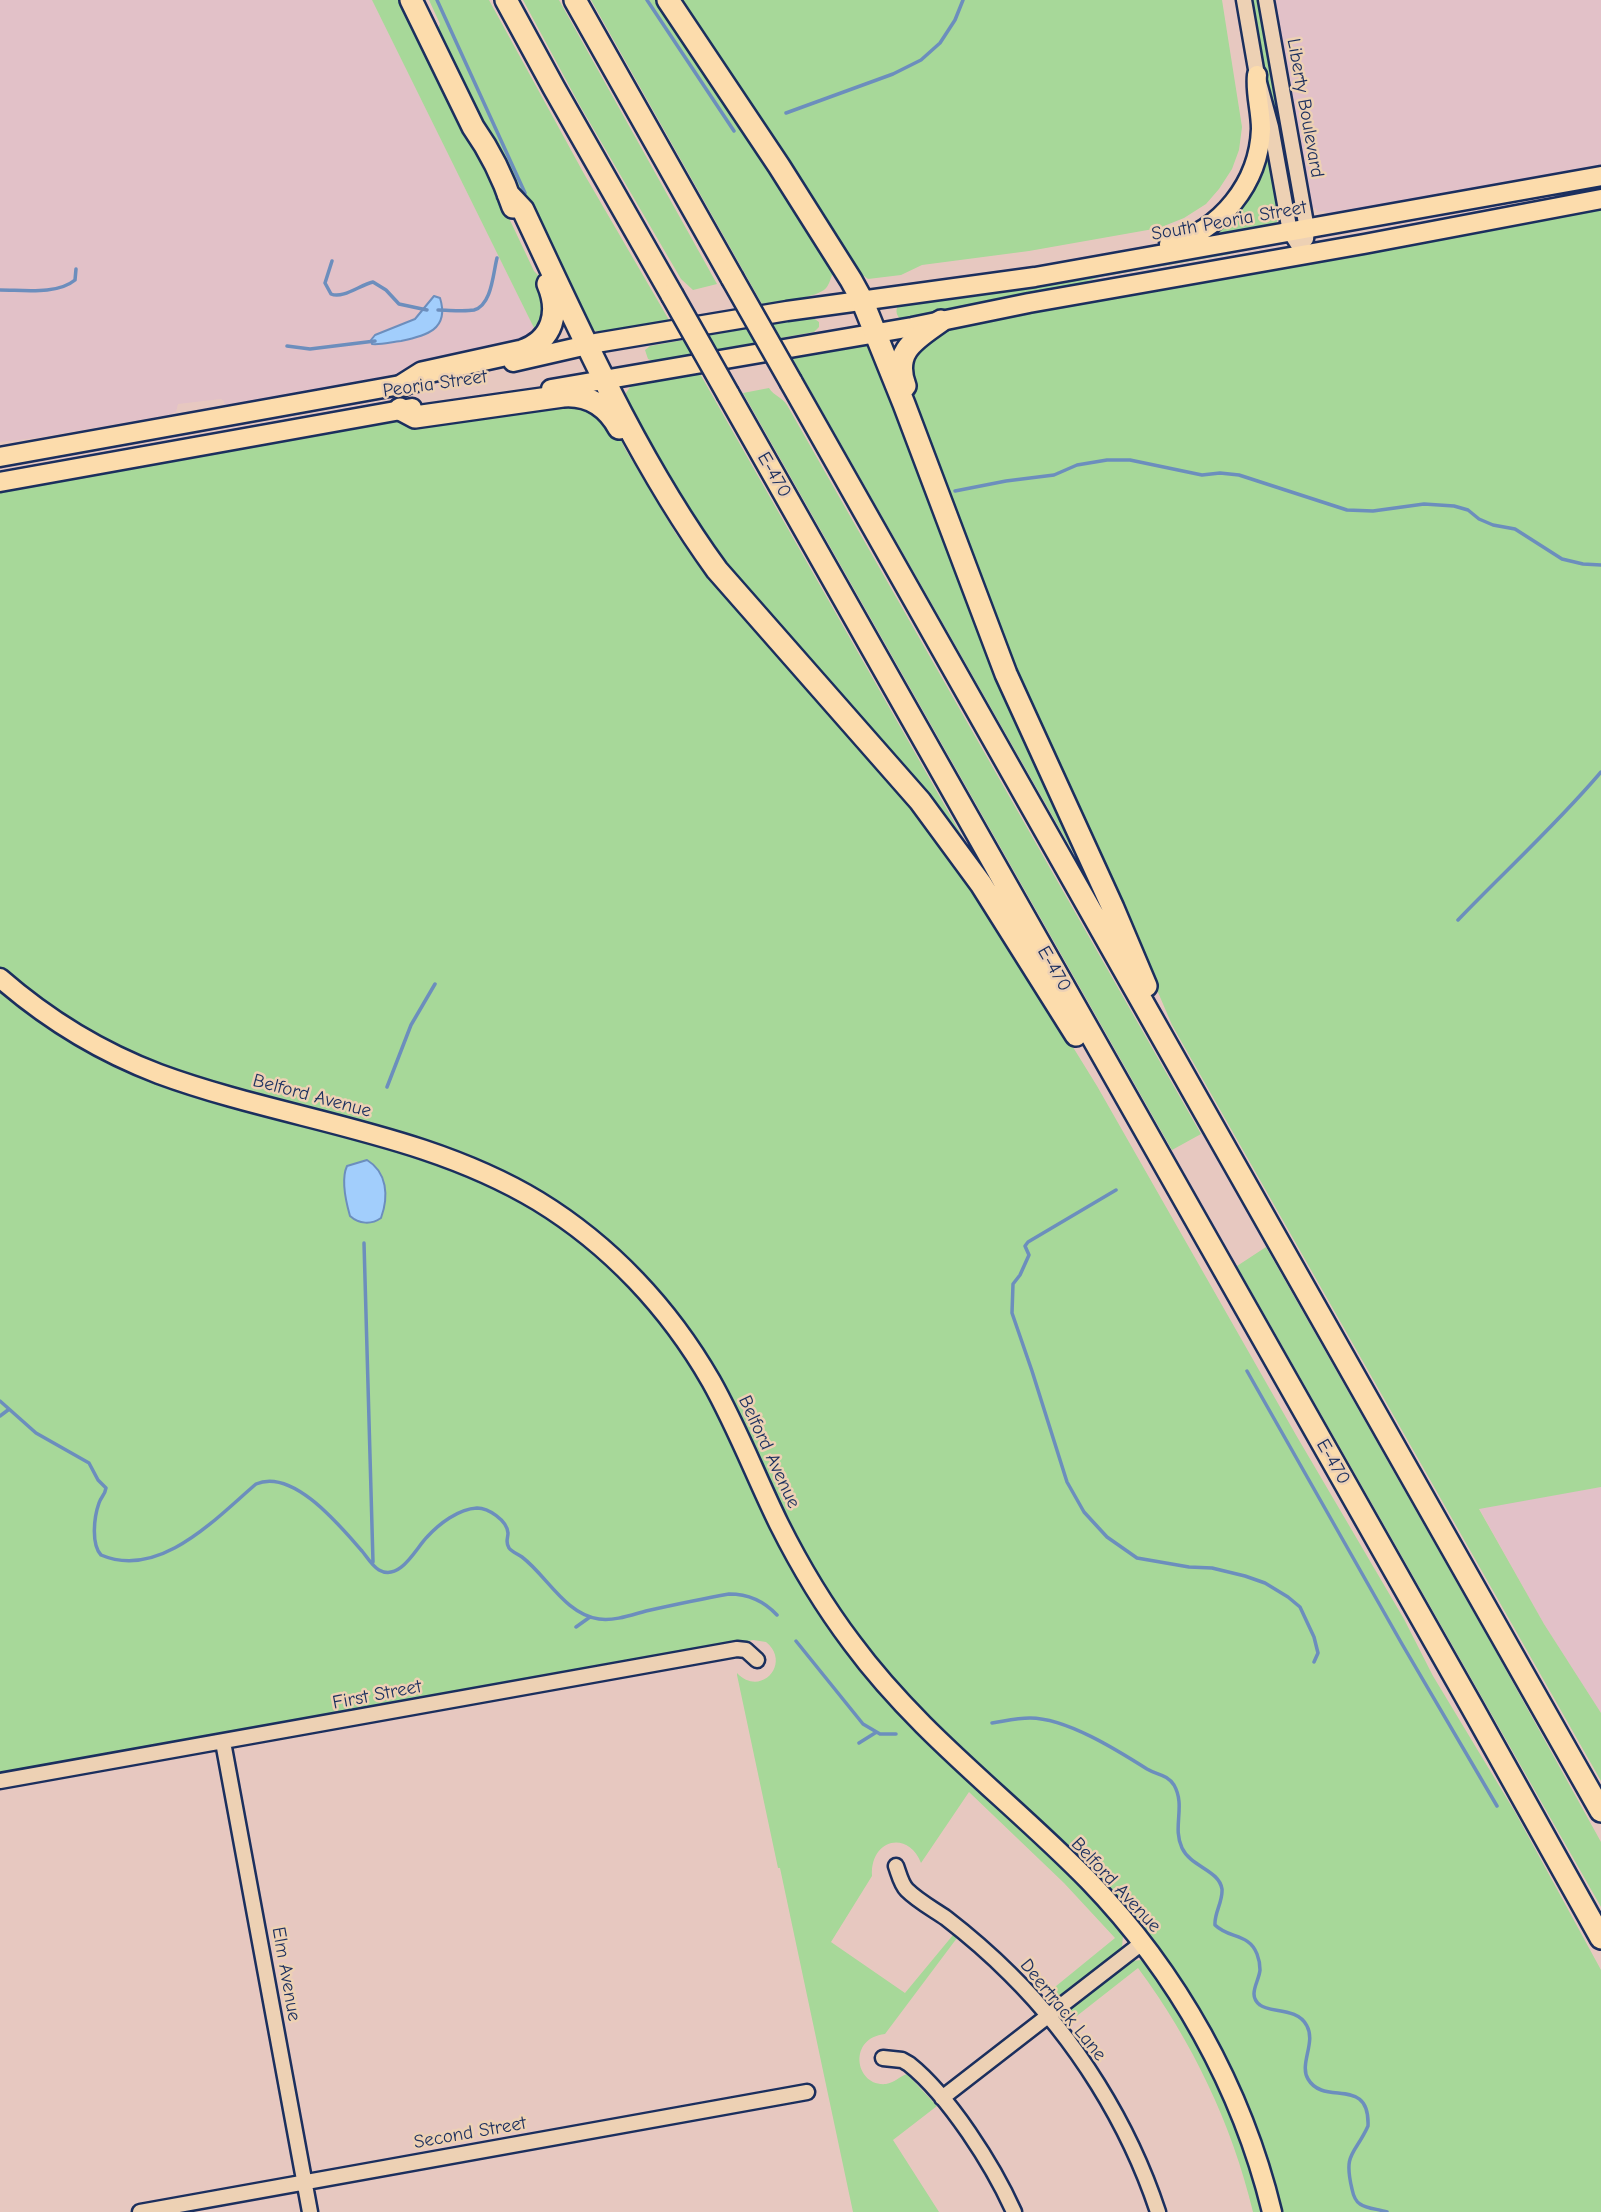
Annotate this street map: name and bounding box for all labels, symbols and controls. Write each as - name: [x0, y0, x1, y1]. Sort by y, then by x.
- street label: Liberty Boulevard: [1282, 37, 1328, 179]
- street label: South Peoria Street: [1150, 196, 1308, 246]
- street label: Peoria Street: [381, 365, 489, 403]
- street label: E-470: [752, 448, 796, 502]
- street label: E-470: [1032, 942, 1076, 996]
- street label: Belford Avenue: [250, 1069, 374, 1123]
- street label: Belford Avenue: [733, 1392, 805, 1512]
- street label: E-470: [1311, 1435, 1355, 1489]
- street label: First Street: [331, 1675, 423, 1715]
- street label: Belford Avenue: [1066, 1833, 1166, 1937]
- street label: Elm Avenue: [266, 1925, 306, 2023]
- street label: Deertrack Lane: [1015, 1954, 1111, 2066]
- street label: Second Street: [412, 2112, 528, 2154]

